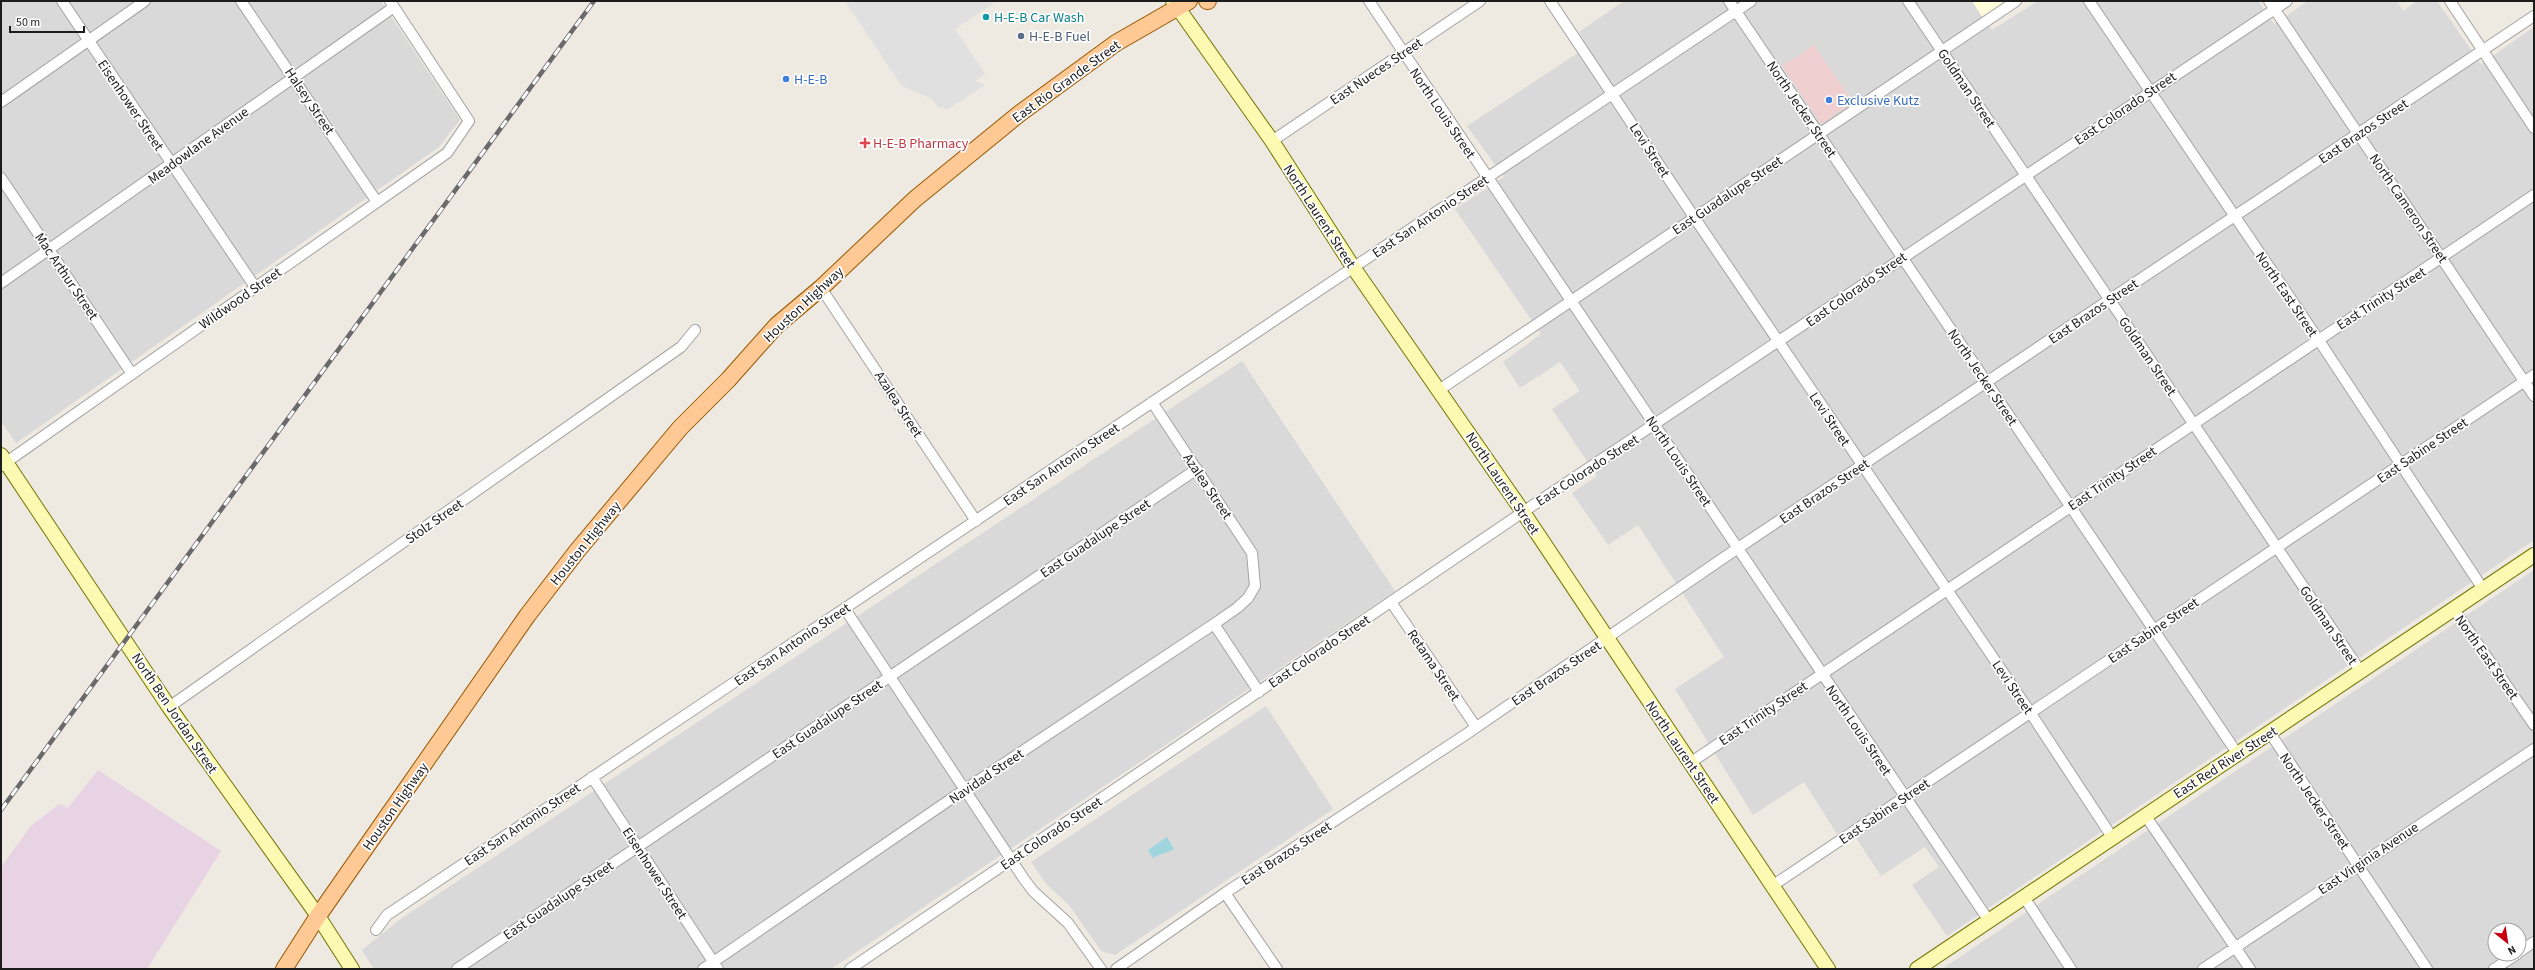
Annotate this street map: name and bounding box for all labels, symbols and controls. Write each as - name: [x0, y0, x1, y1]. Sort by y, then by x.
- scale bar: [10, 8, 84, 34]
- place label: H-E-B Car Wash: [994, 8, 1084, 28]
- marker: H-E-B Car Wash: [981, 12, 991, 22]
- text: 50 m: [16, 14, 40, 31]
- place label: H-E-B Fuel: [1029, 27, 1090, 47]
- marker: H-E-B Fuel: [1016, 31, 1026, 41]
- street label: East Nueces Street: [1326, 33, 1427, 110]
- street label: East Rio Grande Street: [1008, 35, 1125, 128]
- street label: Goldman Street: [1932, 45, 2000, 132]
- street label: Eisenhower Street: [92, 56, 168, 155]
- street label: North Jecker Street: [1761, 57, 1841, 162]
- street label: Halsey Street: [279, 64, 339, 139]
- street label: North Louis Street: [1404, 64, 1480, 163]
- street label: East Colorado Street: [2071, 67, 2181, 150]
- place label: H-E-B: [794, 70, 827, 90]
- marker: H-E-B: [781, 74, 791, 84]
- place label: Exclusive Kutz: [1837, 91, 1919, 111]
- street label: East Brazos Street: [2315, 94, 2413, 169]
- marker: Exclusive Kutz: [1824, 95, 1834, 105]
- street label: Meadowlane Avenue: [144, 102, 253, 189]
- street label: Levi Street: [1624, 119, 1674, 182]
- place label: H-E-B Pharmacy: [873, 134, 969, 154]
- marker: H-E-B Pharmacy: [860, 138, 870, 148]
- street label: North Cameron Street: [2364, 150, 2452, 267]
- street label: East Guadalupe Street: [1668, 151, 1787, 240]
- street label: North Laurent Street: [1278, 161, 1360, 273]
- street label: East San Antonio Street: [1368, 170, 1493, 263]
- street label: Mac Arthur Street: [29, 229, 103, 324]
- street label: East Colorado Street: [1802, 247, 1911, 332]
- street label: North East Street: [2250, 248, 2322, 342]
- street label: Houston Highway: [759, 262, 849, 347]
- street label: East Trinity Street: [2333, 262, 2430, 335]
- street label: Wildwood Street: [195, 263, 286, 335]
- street label: East Brazos Street: [2045, 274, 2143, 349]
- street label: Goldman Street: [2113, 313, 2181, 400]
- street label: North Jecker Street: [1942, 325, 2022, 430]
- street label: Azalea Street: [869, 367, 927, 442]
- street label: Levi Street: [1804, 388, 1855, 451]
- street label: North Louis Street: [1640, 412, 1716, 511]
- street label: East Sabine Street: [2373, 413, 2472, 489]
- street label: East San Antonio Street: [999, 418, 1124, 511]
- street label: North Laurent Street: [1460, 428, 1544, 539]
- street label: East Colorado Street: [1532, 430, 1643, 512]
- street label: East Trinity Street: [2064, 442, 2161, 516]
- street label: Azalea Street: [1178, 450, 1237, 524]
- street label: East Brazos Street: [1776, 454, 1874, 529]
- street label: Stolz Street: [402, 494, 468, 549]
- street label: East Guadalupe Street: [1036, 494, 1155, 583]
- street label: Houston Highway: [546, 497, 626, 590]
- street label: Goldman Street: [2294, 582, 2362, 669]
- street label: East Sabine Street: [2104, 593, 2203, 669]
- street label: East San Antonio Street: [730, 598, 855, 691]
- street label: East Colorado Street: [1265, 610, 1375, 693]
- street label: North East Street: [2450, 611, 2523, 704]
- street label: Retama Street: [1402, 626, 1465, 706]
- street label: East Brazos Street: [1508, 636, 1606, 711]
- street label: North Ben Jordan Street: [126, 649, 222, 778]
- street label: Levi Street: [1987, 656, 2038, 719]
- street label: East Guadalupe Street: [768, 675, 887, 764]
- street label: East Trinity Street: [1715, 677, 1812, 751]
- street label: North Louis Street: [1820, 681, 1896, 780]
- street label: North Laurent Street: [1640, 697, 1724, 808]
- street label: East Red River Street: [2170, 722, 2282, 804]
- street label: Navidad Street: [945, 744, 1028, 809]
- street label: North Jecker Street: [2274, 749, 2354, 854]
- street label: Houston Highway: [358, 758, 434, 855]
- street label: East Sabine Street: [1835, 774, 1934, 850]
- street label: East San Antonio Street: [460, 778, 585, 871]
- street label: East Colorado Street: [997, 792, 1107, 875]
- street label: East Brazos Street: [1237, 817, 1336, 891]
- street label: East Virginia Avenue: [2314, 818, 2423, 900]
- street label: Eisenhower Street: [617, 824, 692, 924]
- street label: East Guadalupe Street: [499, 856, 618, 945]
- north arrow: [2487, 922, 2527, 962]
- text: N: [2505, 942, 2519, 959]

